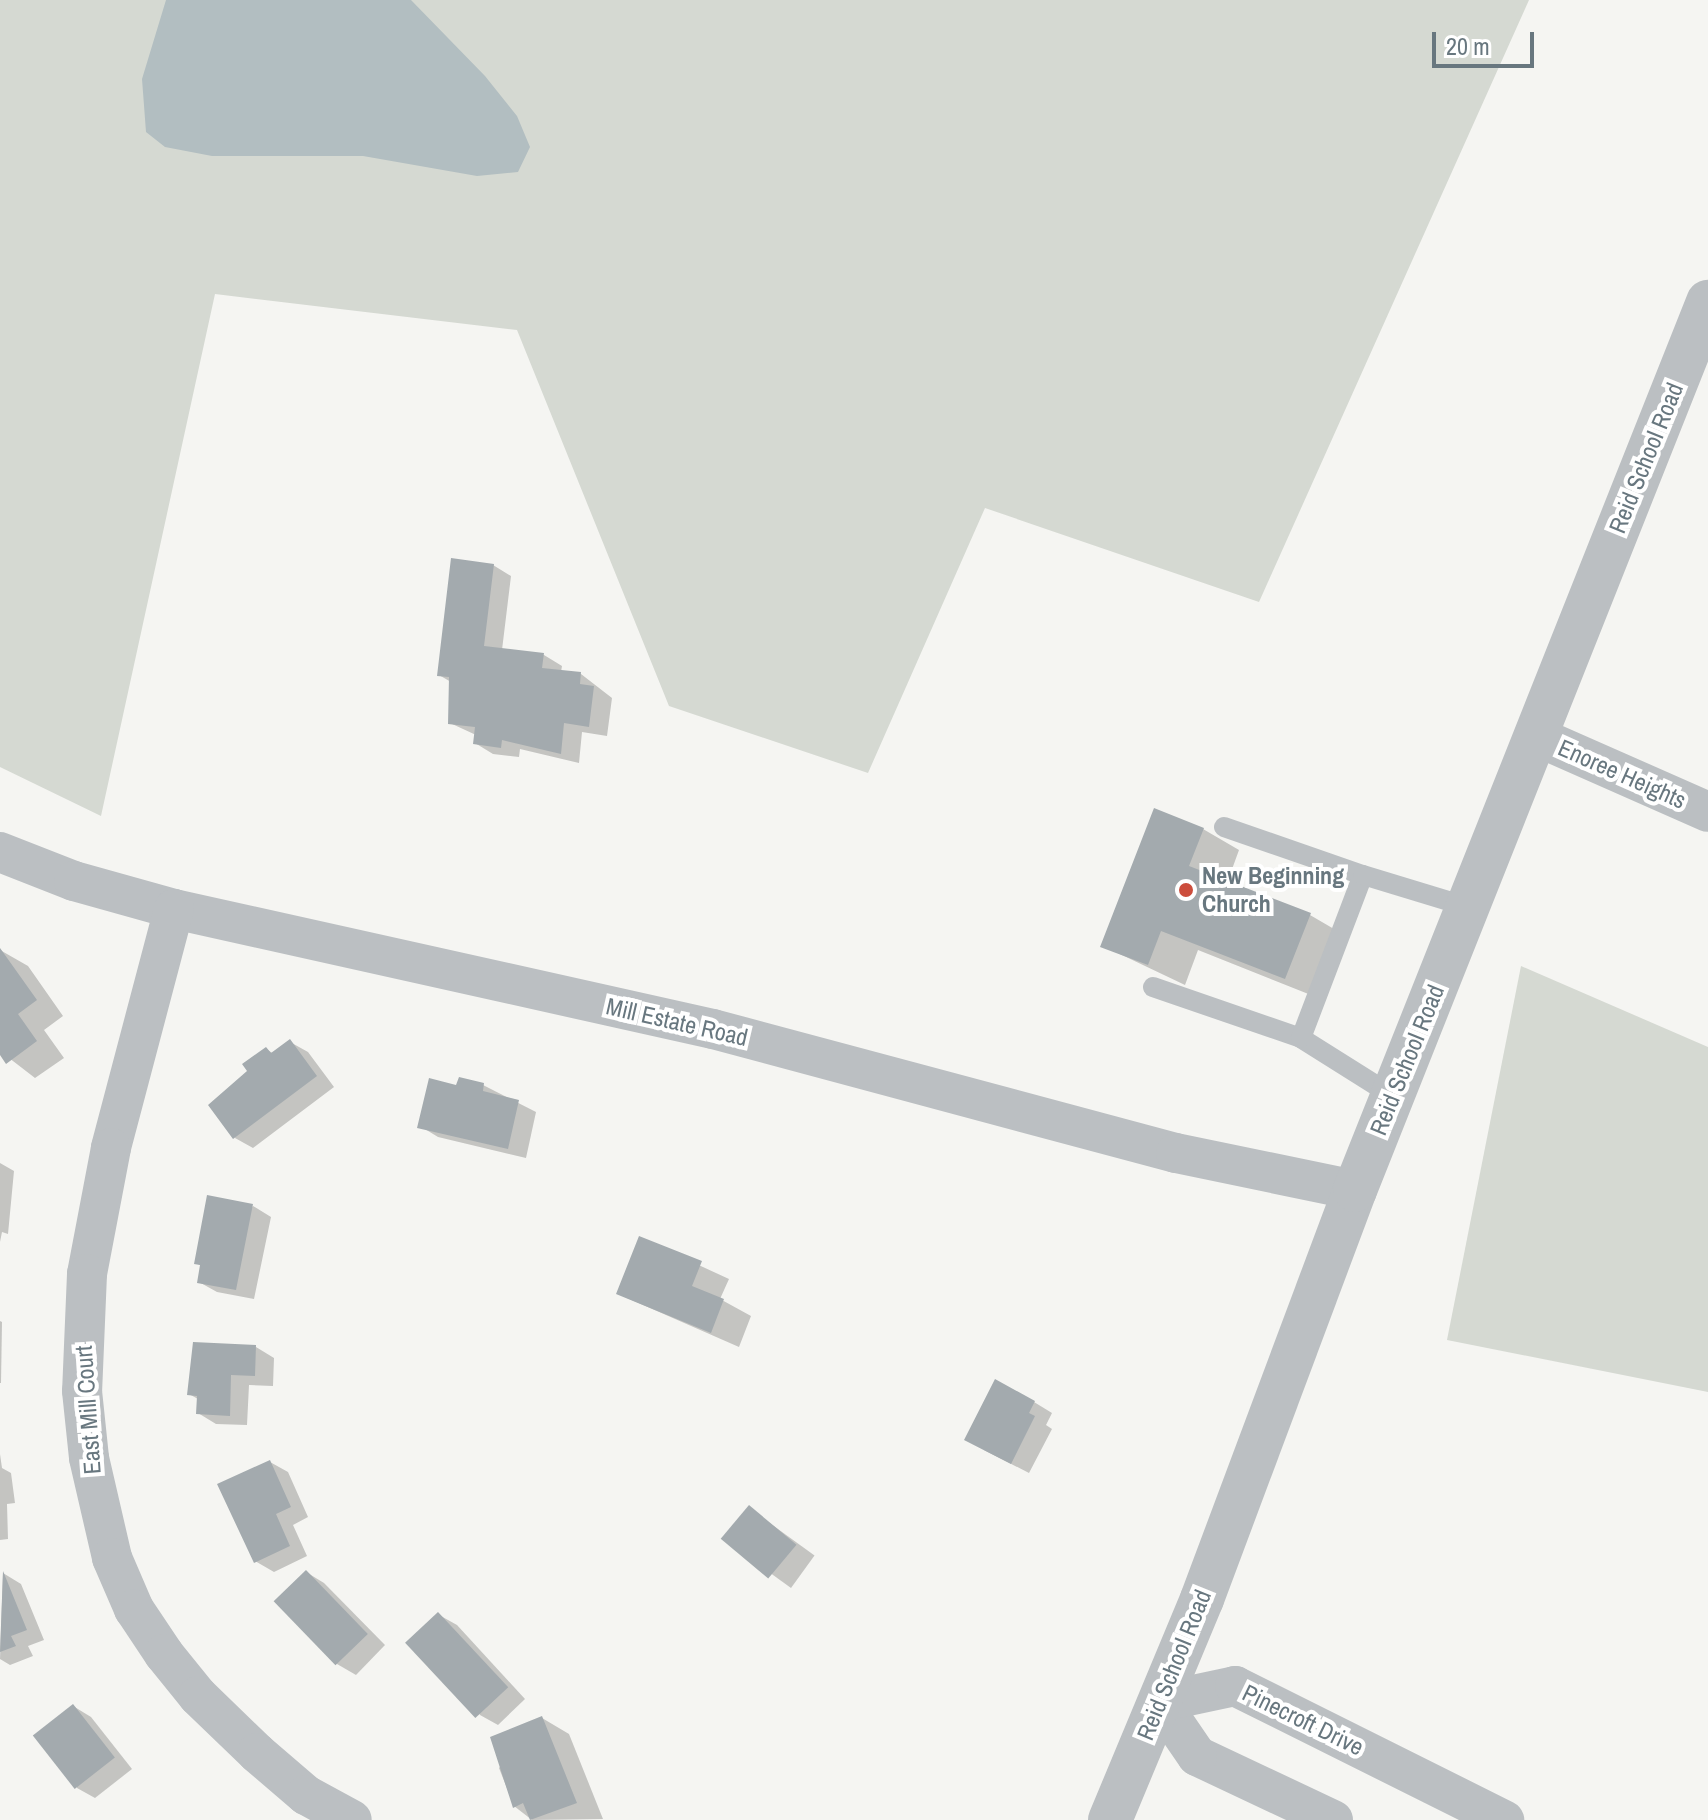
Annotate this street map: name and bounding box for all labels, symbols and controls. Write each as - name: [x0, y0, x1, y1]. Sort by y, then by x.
- scale bar: [1436, 16, 1538, 66]
- text: 20 m: [1446, 30, 1490, 62]
- street label: Reid School Road: [1603, 379, 1689, 537]
- street label: Enoree Heights: [1554, 733, 1690, 815]
- place label: New Beginning Church: [1202, 862, 1344, 918]
- marker: New Beginning Church: [1177, 881, 1195, 899]
- street label: Reid School Road: [1364, 981, 1450, 1139]
- street label: Mill Estate Road: [603, 992, 751, 1052]
- street label: East Mill Court: [69, 1345, 107, 1475]
- street label: Reid School Road: [1131, 1586, 1217, 1744]
- street label: Pinecroft Drive: [1238, 1678, 1368, 1762]

